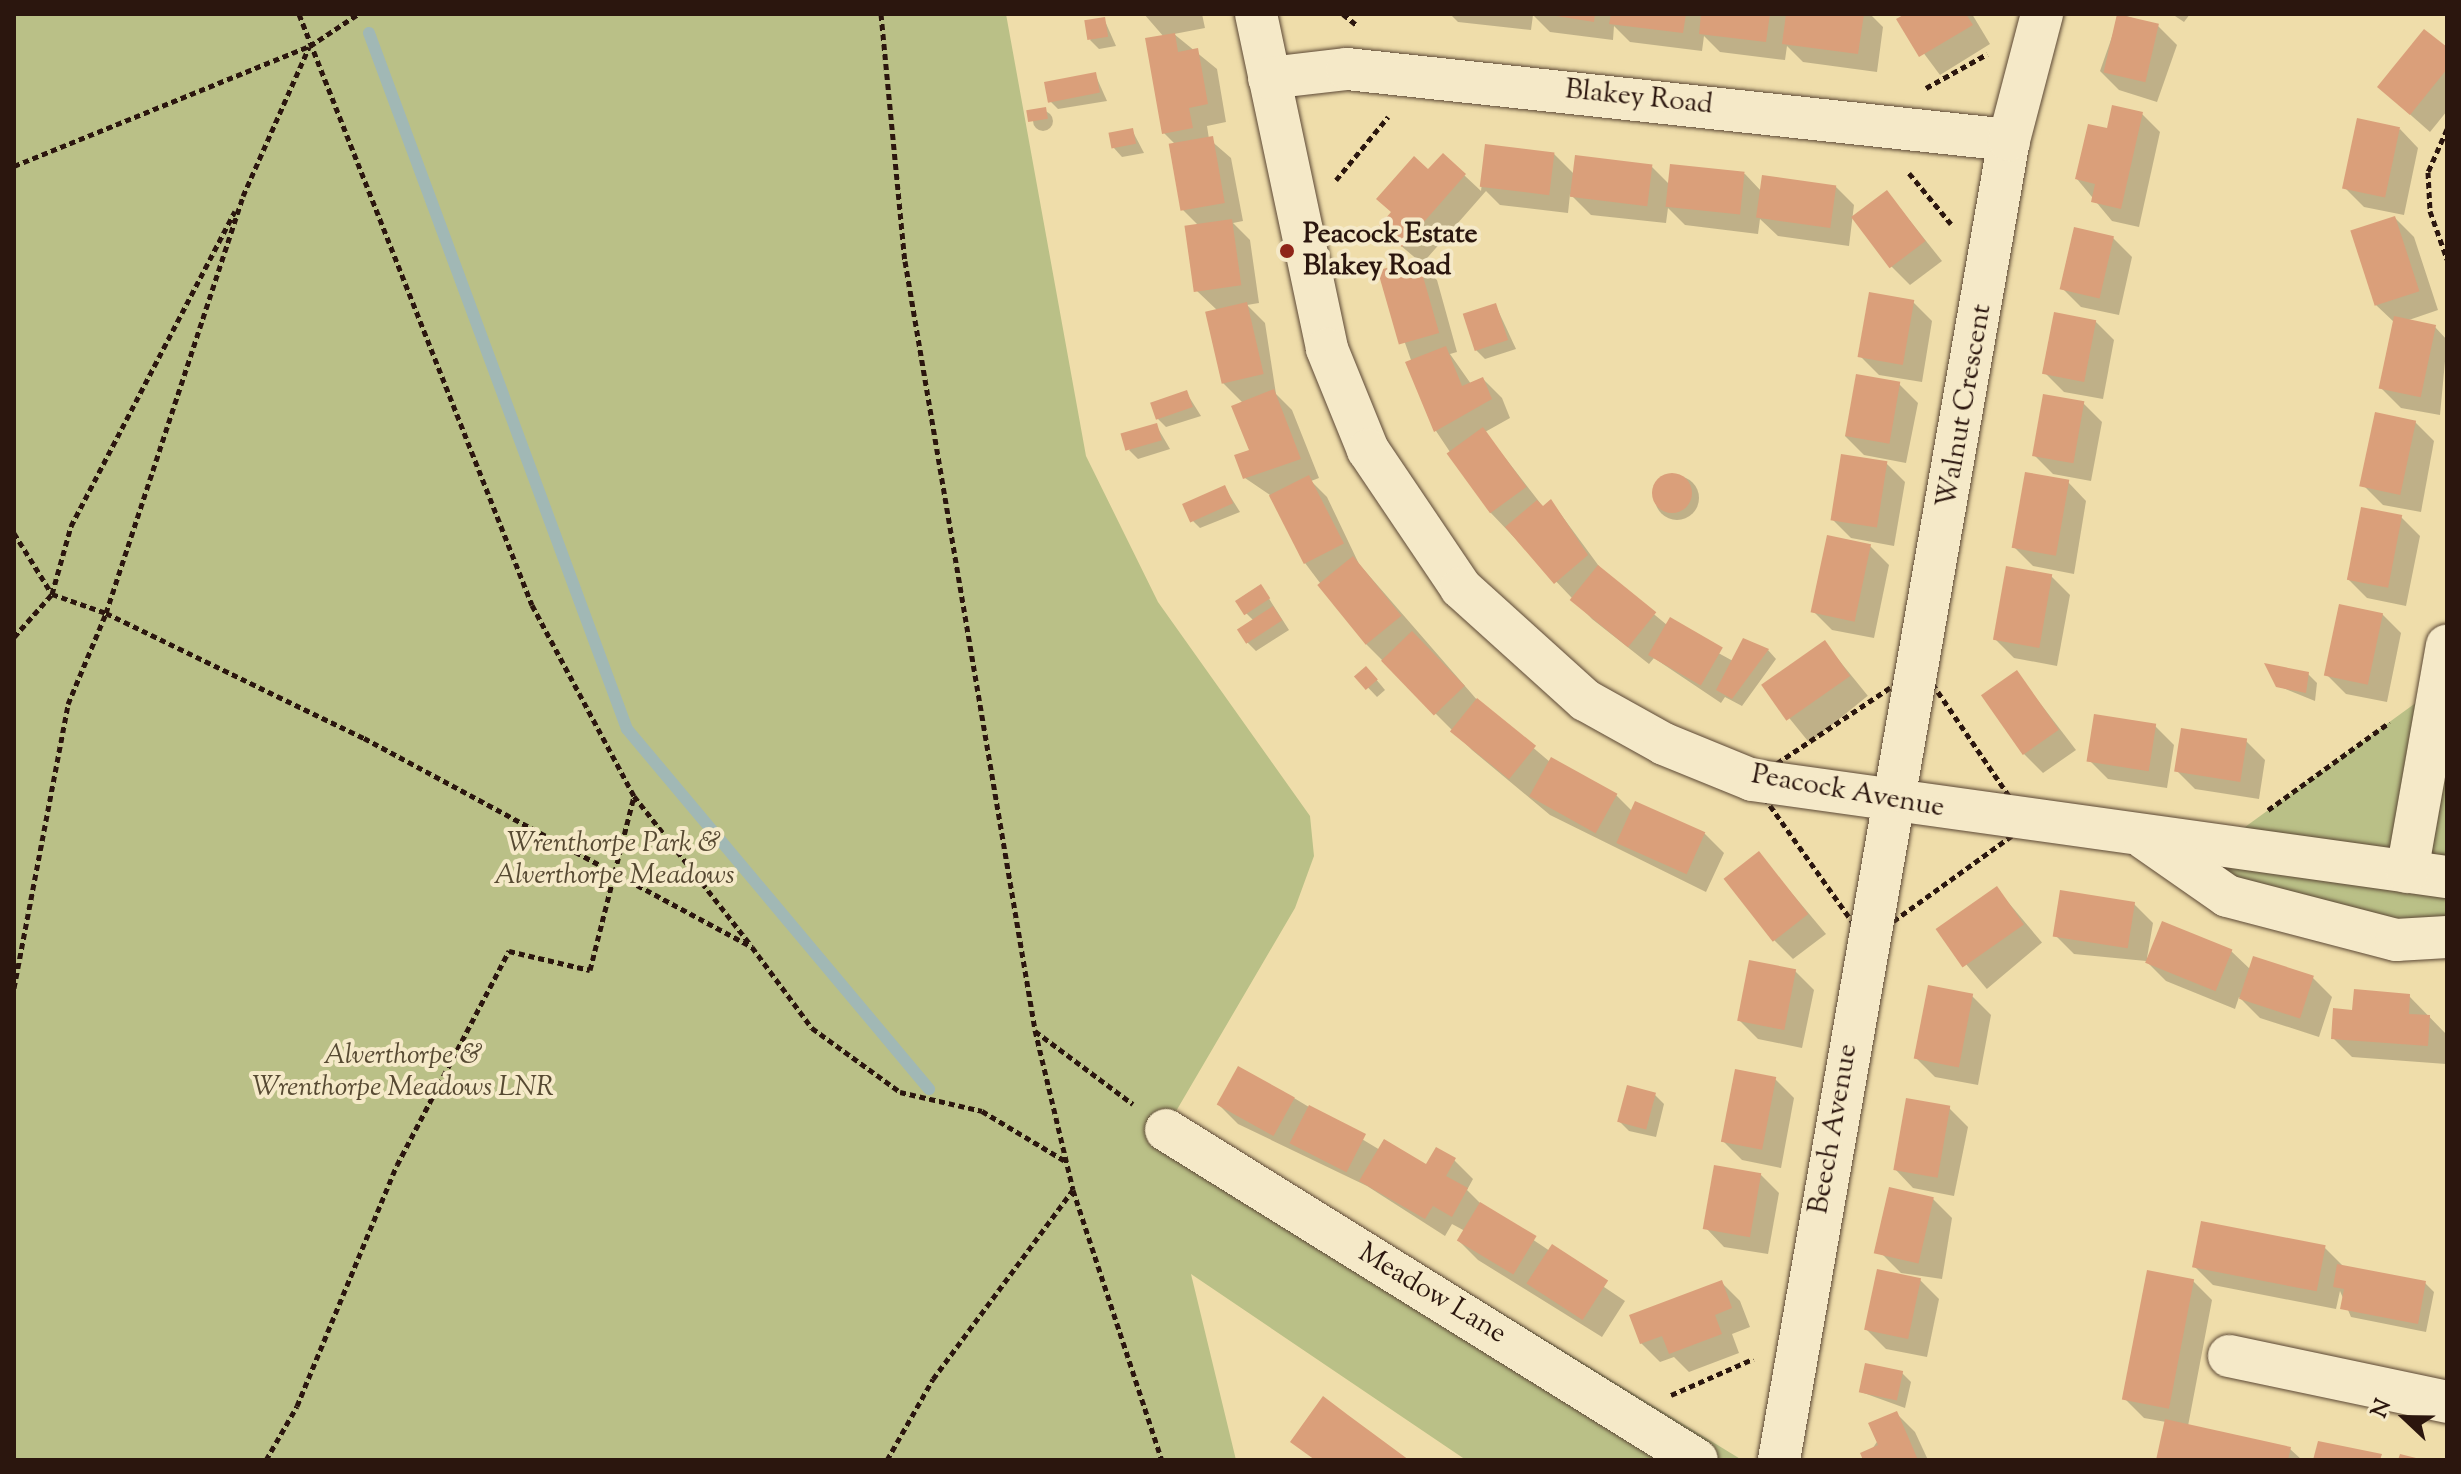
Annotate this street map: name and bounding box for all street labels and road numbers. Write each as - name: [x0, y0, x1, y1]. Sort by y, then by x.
- street label: Blakey Road: [1563, 74, 1715, 122]
- street label: Walnut Crescent: [1931, 301, 1999, 511]
- street label: Peacock Avenue: [1749, 758, 1947, 826]
- street label: Beech Avenue: [1803, 1041, 1865, 1217]
- street label: Meadow Lane: [1352, 1237, 1512, 1351]

